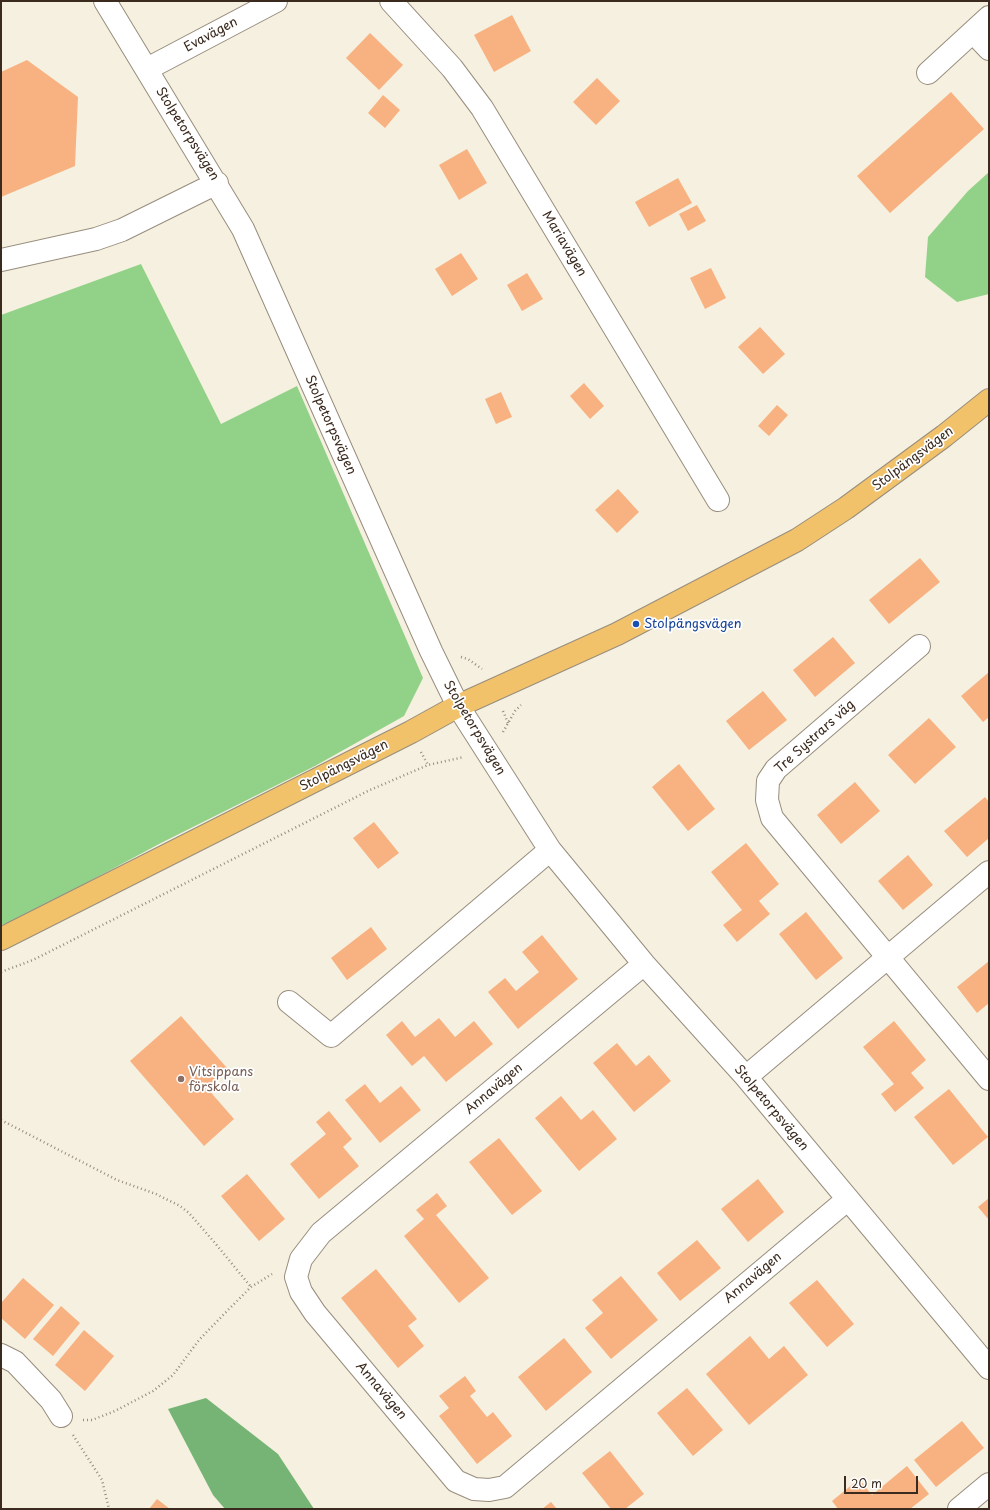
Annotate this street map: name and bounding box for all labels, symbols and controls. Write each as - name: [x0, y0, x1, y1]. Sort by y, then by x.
- street label: Evavägen: [182, 14, 240, 56]
- street label: Stolpetorpsvägen: [152, 84, 222, 184]
- street label: Mariavägen: [538, 209, 590, 279]
- street label: Stolpetorpsvägen: [301, 373, 359, 477]
- street label: Stolpängsvägen: [869, 423, 957, 495]
- place label: Stolpängsvägen: [644, 616, 742, 632]
- marker: Stolpängsvägen: [631, 619, 641, 629]
- street label: Stolpetorpsvägen: [440, 678, 508, 778]
- street label: Tre Systrars väg: [772, 697, 858, 777]
- street label: Stolpängsvägen: [297, 737, 391, 795]
- street label: Annavägen: [462, 1060, 526, 1118]
- street label: Stolpetorpsvägen: [731, 1062, 811, 1154]
- place label: Vitsippans förskola: [189, 1064, 253, 1095]
- marker: Vitsippans förskola: [176, 1074, 186, 1084]
- street label: Annavägen: [721, 1249, 785, 1307]
- street label: Annavägen: [352, 1359, 410, 1423]
- scale bar: [846, 1468, 920, 1494]
- text: 20 m: [851, 1474, 882, 1492]

